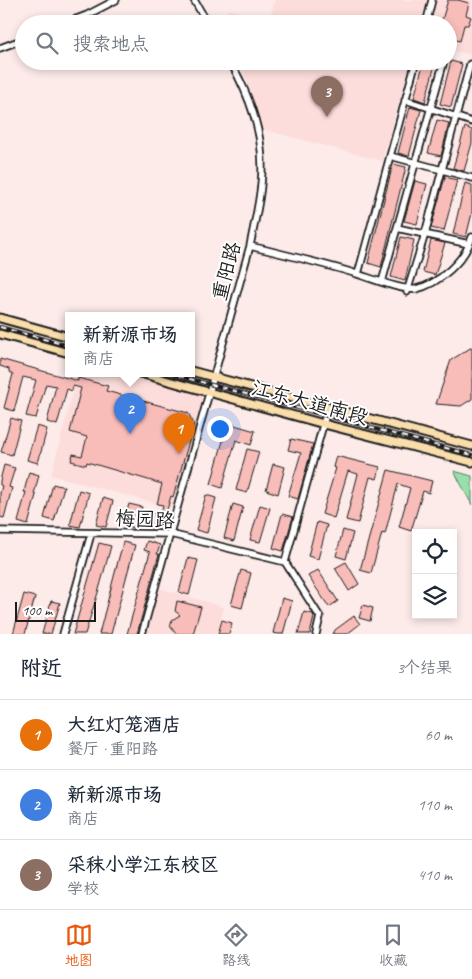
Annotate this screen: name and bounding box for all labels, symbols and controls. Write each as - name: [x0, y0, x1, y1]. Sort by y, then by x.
- search box: [15, 15, 457, 70]
- icon: search: [33, 29, 61, 57]
- text: 搜索地点: [73, 32, 149, 56]
- pin: 3: [311, 76, 343, 117]
- street label: 重阳路: [207, 238, 247, 303]
- popup: [65, 312, 195, 377]
- text: 新新源市场: [82, 323, 178, 347]
- text: 商店: [82, 349, 115, 369]
- street label: 江东大道南段: [249, 375, 371, 430]
- pin: 2: [114, 393, 146, 434]
- pin: 1: [163, 413, 195, 454]
- your location: [207, 416, 233, 442]
- street label: 梅园路: [114, 505, 177, 534]
- map controls: [412, 529, 457, 619]
- button: locate: [412, 529, 457, 574]
- button: layers: [412, 574, 457, 619]
- scale bar: [15, 599, 96, 622]
- text: 100 m: [22, 602, 52, 619]
- text: 附近: [20, 655, 62, 681]
- text: 3个结果: [397, 658, 452, 678]
- text: 大红灯笼酒店: [67, 713, 181, 737]
- text: 1: [32, 725, 40, 745]
- text: 60 m: [425, 725, 452, 745]
- text: 餐厅 · 重阳路: [67, 739, 158, 759]
- text: 新新源市场: [67, 783, 162, 807]
- text: 2: [32, 795, 40, 815]
- text: 110 m: [418, 795, 452, 815]
- text: 商店: [67, 809, 99, 829]
- text: 采秣小学江东校区: [67, 853, 219, 877]
- text: 3: [32, 865, 40, 885]
- text: 410 m: [418, 865, 452, 885]
- text: 学校: [67, 879, 99, 899]
- tab: 地图: [65, 921, 93, 969]
- tab: 路线: [222, 921, 250, 969]
- tab: 收藏: [379, 921, 407, 969]

